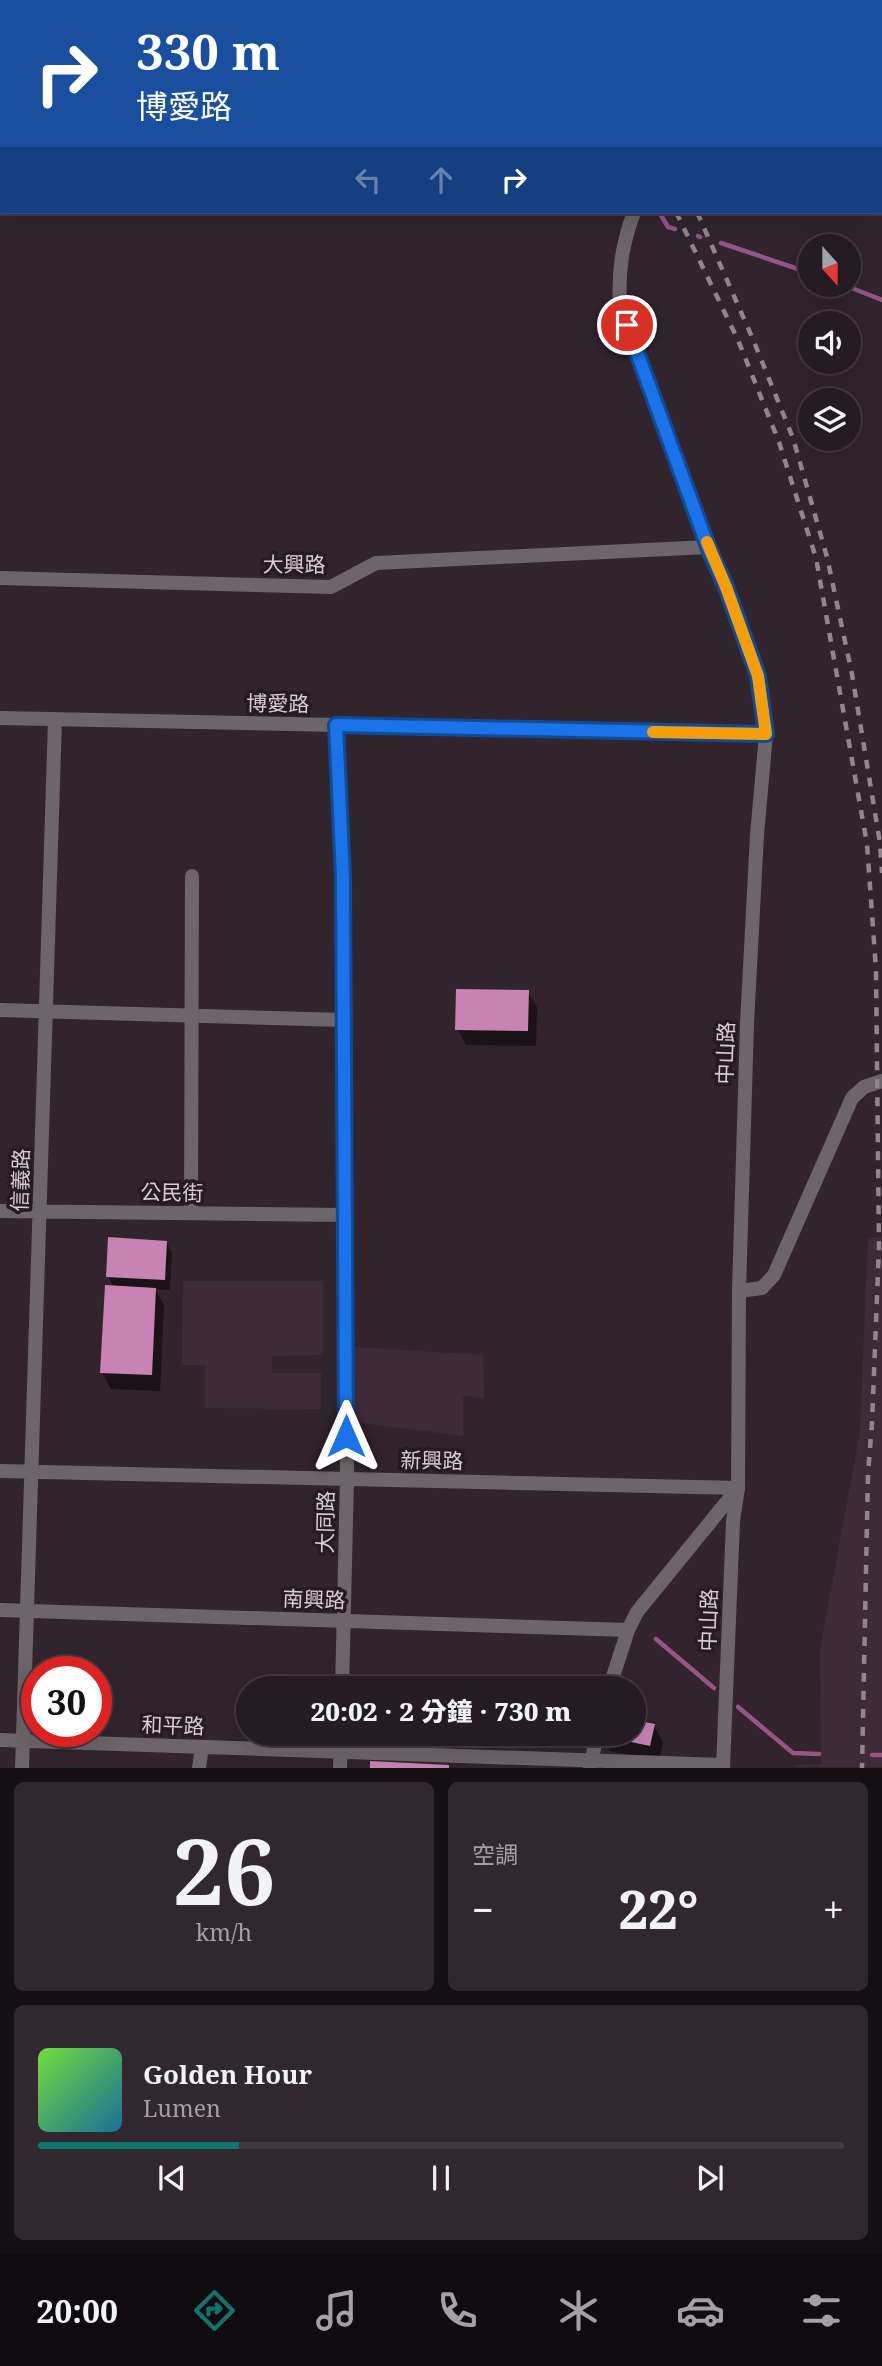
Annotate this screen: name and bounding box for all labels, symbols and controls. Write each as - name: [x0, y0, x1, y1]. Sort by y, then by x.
- text: 330 m: [136, 18, 280, 84]
- icon: right: [21, 28, 112, 119]
- text: 博愛路: [136, 84, 232, 127]
- icon: left: [349, 161, 387, 199]
- icon: ahead: [422, 161, 460, 199]
- icon: right: [495, 161, 533, 199]
- north arrow: [798, 234, 861, 298]
- map controls: [798, 234, 861, 451]
- pin: [597, 295, 657, 355]
- icon: arrive: [608, 306, 646, 344]
- button: sound: [798, 311, 861, 374]
- button: layers: [798, 388, 861, 451]
- street label: 大興路: [263, 550, 326, 578]
- street label: 博愛路: [246, 688, 310, 718]
- street label: 中山路: [710, 1021, 740, 1085]
- street label: 信義路: [5, 1148, 35, 1212]
- street label: 公民街: [140, 1177, 204, 1207]
- position arrow: [309, 1399, 383, 1473]
- street label: 新興路: [400, 1445, 464, 1475]
- street label: 大同路: [310, 1490, 340, 1554]
- street label: 南興路: [282, 1584, 346, 1614]
- street label: 中山路: [693, 1588, 723, 1652]
- speed limit sign: 30: [21, 1656, 112, 1747]
- text: 20:02 · 2 分鐘 · 730 m: [311, 1693, 571, 1729]
- street label: 和平路: [141, 1710, 205, 1740]
- text: 26: [173, 1808, 275, 1932]
- text: 空調: [472, 1838, 518, 1870]
- text: 22°: [618, 1873, 698, 1944]
- text: −: [472, 1883, 494, 1935]
- text: +: [823, 1883, 844, 1935]
- text: km/h: [196, 1916, 252, 1948]
- text: Golden Hour: [143, 2056, 312, 2092]
- text: Lumen: [143, 2092, 221, 2124]
- icon: previous: [153, 2159, 191, 2197]
- icon: pause: [422, 2159, 460, 2197]
- icon: next: [691, 2159, 729, 2197]
- icon: directions: [190, 2286, 239, 2335]
- icon: music: [312, 2286, 361, 2335]
- icon: phone: [433, 2286, 482, 2335]
- icon: climate: [554, 2286, 603, 2335]
- icon: car: [676, 2286, 725, 2335]
- icon: filters: [797, 2286, 846, 2335]
- text: 20:00: [36, 2289, 118, 2332]

